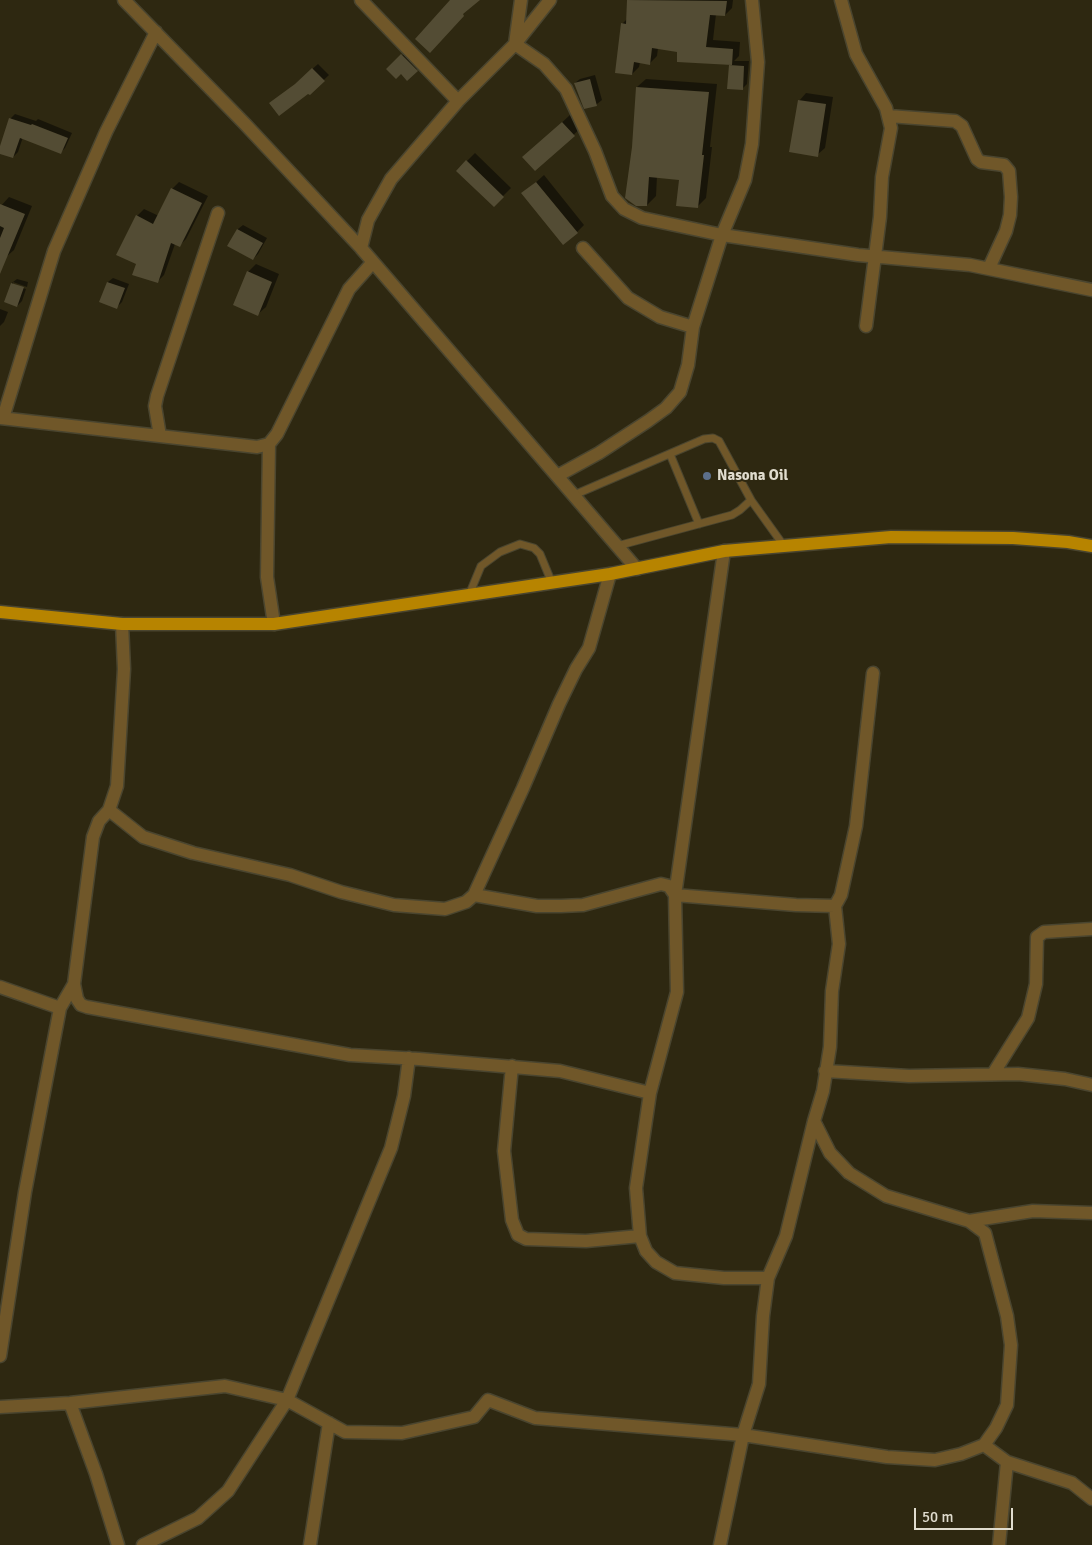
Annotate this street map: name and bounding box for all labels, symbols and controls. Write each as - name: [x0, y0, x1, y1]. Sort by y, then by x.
- place label: Nasona Oil: [717, 467, 788, 485]
- marker: Nasona Oil: [701, 470, 713, 482]
- scale bar: [917, 1498, 1016, 1530]
- text: 50 m: [922, 1508, 953, 1526]

